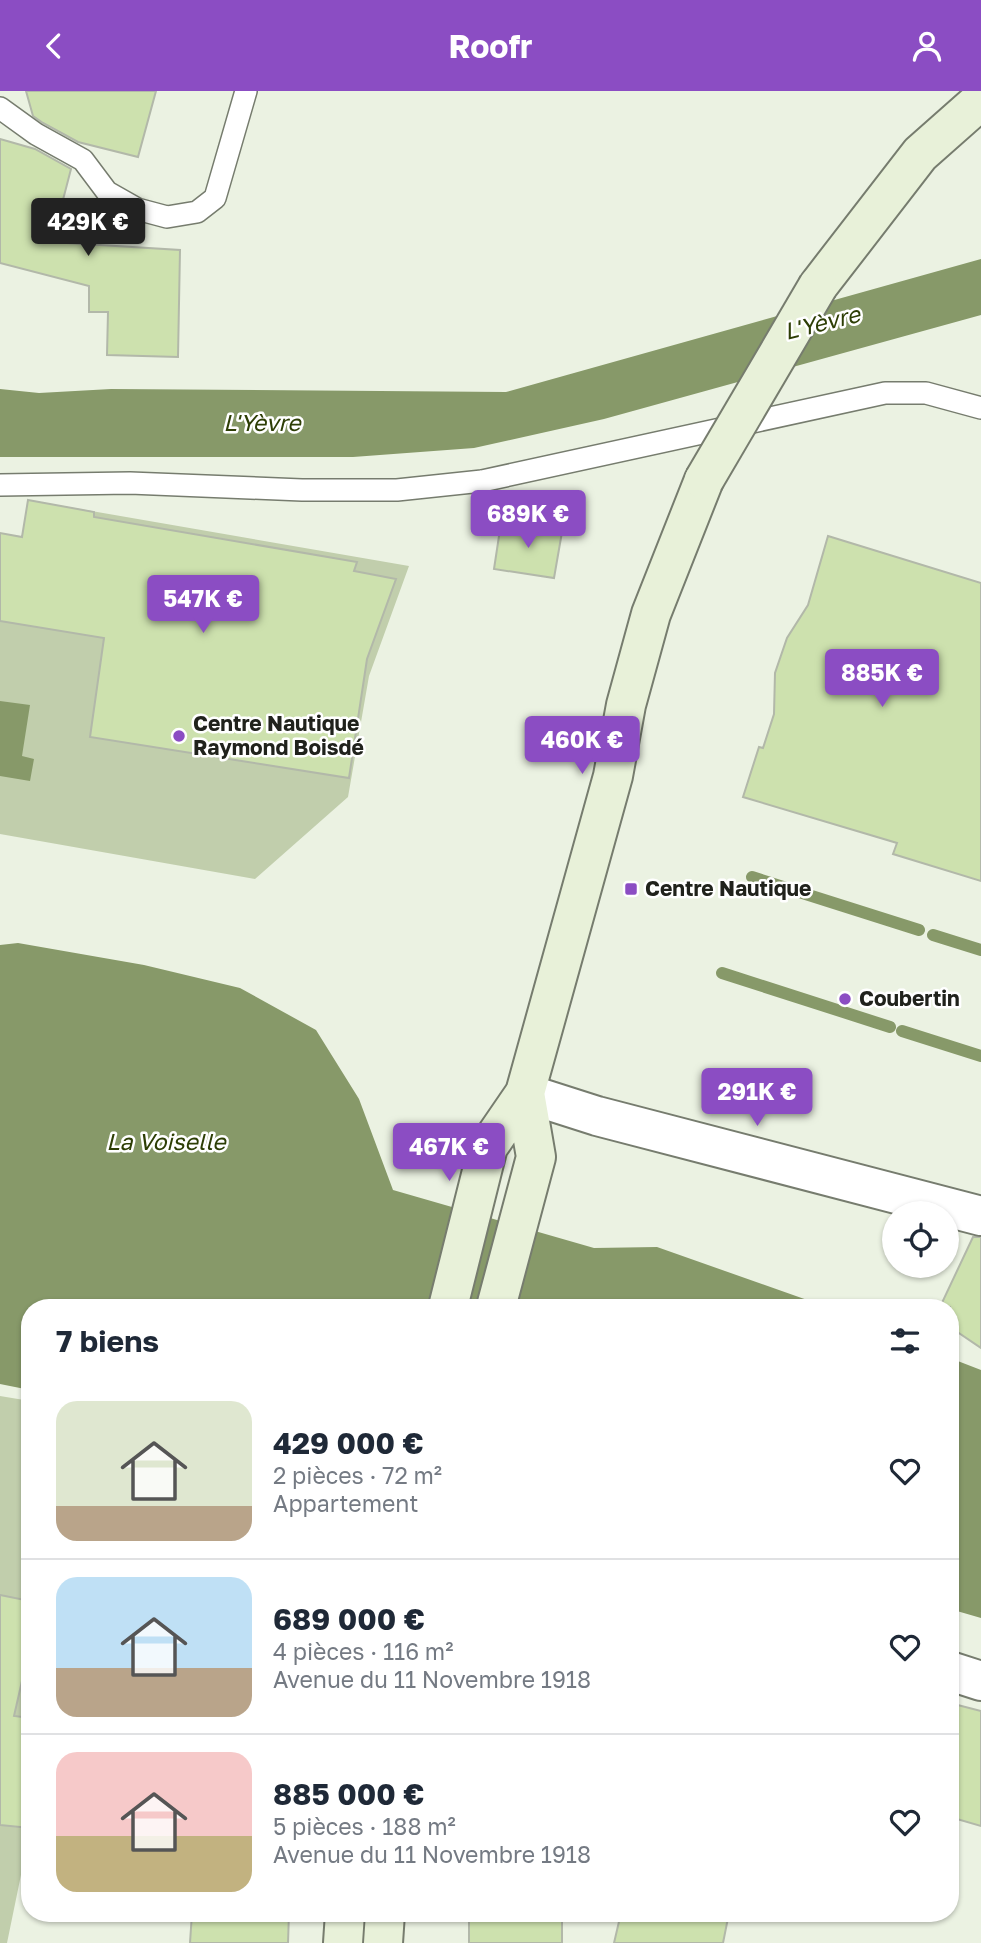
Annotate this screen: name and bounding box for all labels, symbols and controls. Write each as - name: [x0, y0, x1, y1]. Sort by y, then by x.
- icon: back: [35, 27, 73, 65]
- text: Roofr: [448, 27, 533, 65]
- icon: person: [908, 27, 946, 65]
- pin: 429K €: [31, 199, 145, 258]
- text: 429K €: [47, 207, 129, 235]
- water label: L'Yèvre: [781, 299, 864, 345]
- water label: L'Yèvre: [223, 408, 302, 436]
- pin: 689K €: [471, 491, 585, 550]
- text: 689K €: [487, 499, 569, 527]
- pin: 547K €: [146, 575, 260, 635]
- text: 547K €: [163, 584, 243, 612]
- pin: 885K €: [825, 649, 939, 709]
- text: 885K €: [841, 658, 923, 686]
- place label: Centre Nautique Raymond Boisdé: [193, 710, 364, 760]
- pin: 460K €: [525, 717, 639, 776]
- text: 460K €: [541, 725, 623, 753]
- marker: Centre Nautique Raymond Boisdé: [171, 728, 187, 744]
- place label: Centre Nautique: [645, 875, 812, 901]
- marker: Centre Nautique: [623, 881, 639, 897]
- place label: Coubertin: [859, 985, 960, 1011]
- marker: Coubertin: [837, 991, 853, 1007]
- pin: 291K €: [700, 1069, 814, 1128]
- text: 291K €: [717, 1077, 797, 1105]
- pin: 467K €: [392, 1123, 506, 1183]
- water label: La Voiselle: [106, 1127, 227, 1155]
- text: 467K €: [409, 1132, 489, 1160]
- map controls: [882, 1201, 959, 1278]
- button: locate: [882, 1201, 959, 1278]
- icon: filters: [886, 1322, 924, 1360]
- text: 7 biens: [56, 1323, 159, 1359]
- text: 429 000 €: [273, 1425, 424, 1461]
- icon: home: [112, 1429, 196, 1513]
- icon: heart: [886, 1452, 924, 1490]
- text: 2 pièces · 72 m²: [273, 1461, 442, 1489]
- text: Appartement: [273, 1489, 418, 1517]
- text: 689 000 €: [273, 1601, 425, 1637]
- icon: home: [112, 1605, 196, 1689]
- icon: heart: [886, 1628, 924, 1666]
- text: 4 pièces · 116 m²: [273, 1637, 454, 1665]
- text: Avenue du 11 Novembre 1918: [273, 1665, 591, 1693]
- text: 885 000 €: [273, 1776, 424, 1812]
- icon: home: [112, 1780, 196, 1864]
- icon: heart: [886, 1803, 924, 1841]
- text: 5 pièces · 188 m²: [273, 1812, 456, 1840]
- text: Avenue du 11 Novembre 1918: [273, 1840, 591, 1868]

